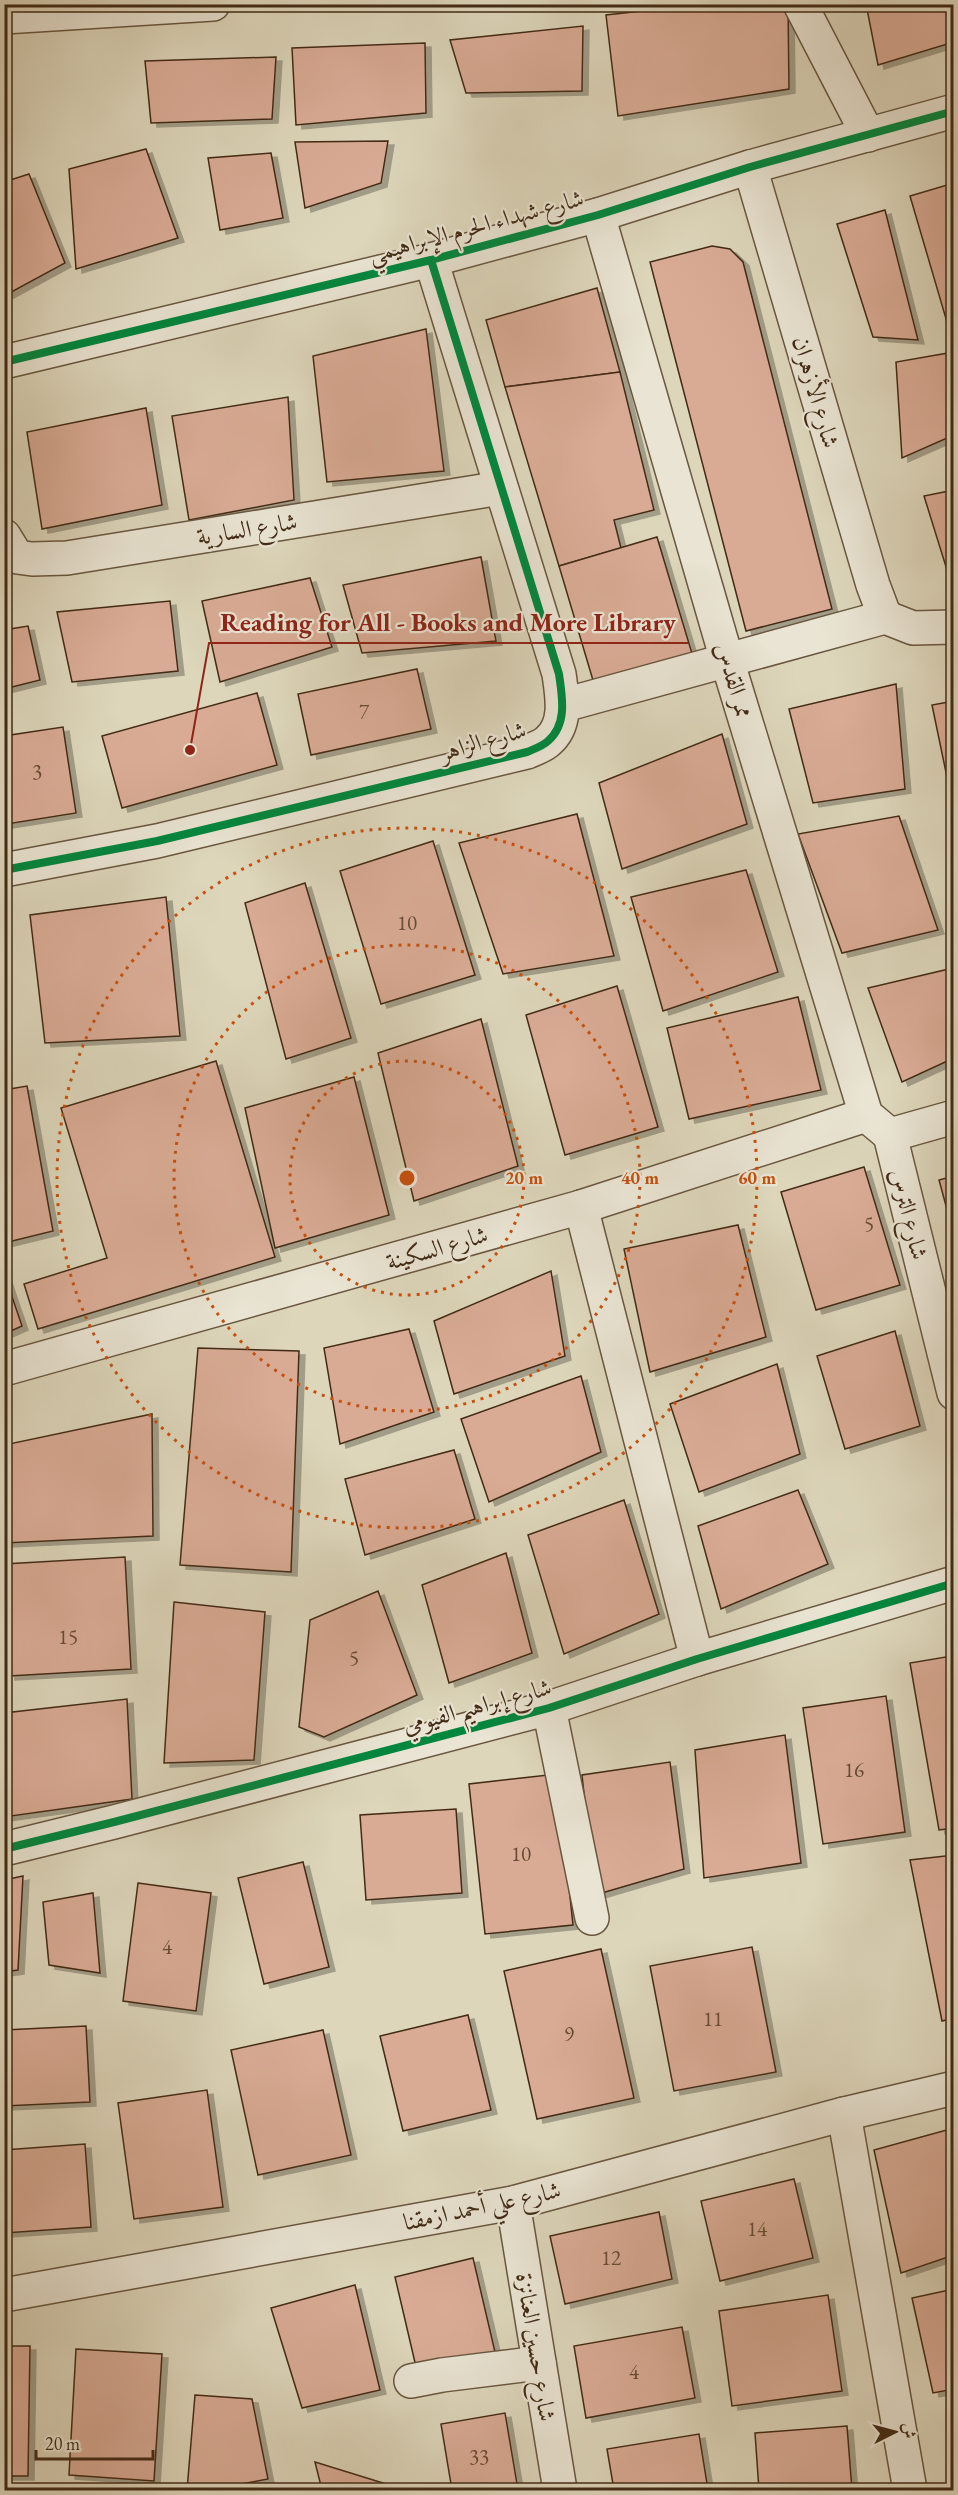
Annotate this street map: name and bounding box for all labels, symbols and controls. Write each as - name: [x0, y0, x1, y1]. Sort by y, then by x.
- street label: شارع شهداء الحرم الإبراهيمي: [365, 182, 589, 277]
- street label: شارع الأزهران: [781, 332, 847, 453]
- street label: شارع السارية: [195, 505, 300, 557]
- callout: Reading for All - Books and More Library: [209, 599, 688, 643]
- text: Reading for All - Books and More Library: [220, 605, 676, 639]
- street label: ممر القدس: [708, 638, 761, 721]
- house number: 7: [359, 698, 370, 725]
- street label: شارع الزاهر: [433, 713, 531, 773]
- house number: 3: [32, 758, 42, 785]
- house number: 10: [397, 909, 417, 936]
- street label: شارع الترس: [878, 1165, 936, 1264]
- text: 20 m: [505, 1166, 543, 1189]
- text: 40 m: [621, 1166, 659, 1189]
- text: 60 m: [738, 1166, 776, 1189]
- centre of rings: [397, 1168, 417, 1188]
- house number: 5: [864, 1210, 874, 1237]
- street label: شارع السكينة: [382, 1218, 493, 1282]
- house number: 15: [58, 1623, 78, 1650]
- house number: 5: [349, 1644, 359, 1671]
- street label: شارع إبراهيم الفيومي: [399, 1671, 557, 1749]
- house number: 16: [844, 1756, 864, 1783]
- house number: 10: [511, 1840, 531, 1867]
- house number: 4: [162, 1933, 173, 1960]
- house number: 11: [703, 2005, 723, 2032]
- house number: 9: [564, 2020, 574, 2047]
- street label: شارع علي أحمد ازمقنا: [400, 2173, 565, 2245]
- house number: 14: [747, 2215, 768, 2242]
- house number: 12: [601, 2244, 621, 2271]
- street label: شارع حسين العنانزة: [504, 2270, 564, 2424]
- house number: 4: [629, 2358, 640, 2385]
- north arrow: [865, 2402, 925, 2462]
- text: ش: [898, 2421, 921, 2439]
- scale bar: [36, 2423, 153, 2461]
- text: 20 m: [45, 2432, 80, 2455]
- house number: 33: [469, 2443, 489, 2470]

